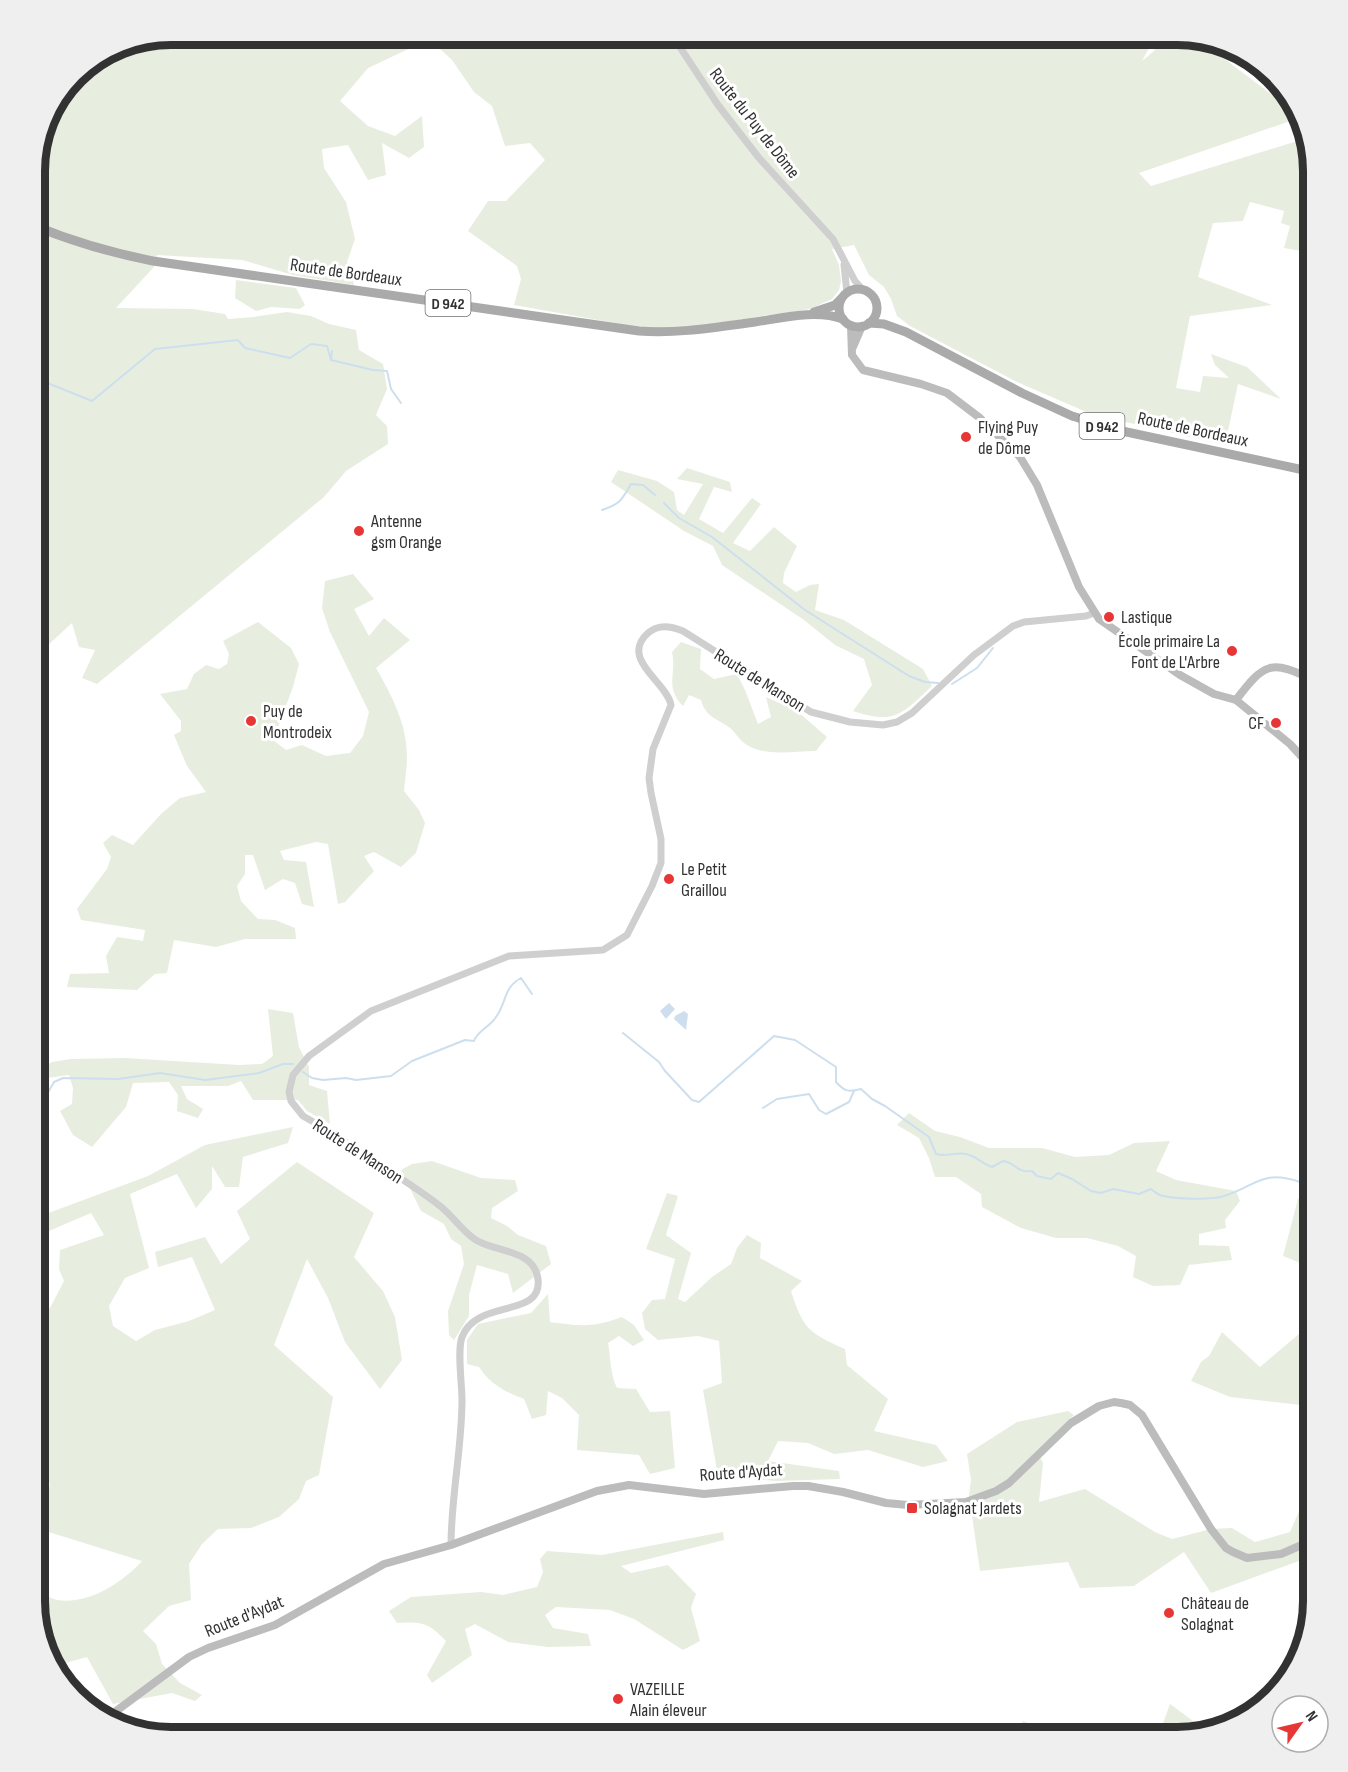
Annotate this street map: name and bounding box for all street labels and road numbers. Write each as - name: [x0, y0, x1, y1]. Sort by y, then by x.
- street label: Route du Puy de Dôme: [705, 64, 804, 183]
- street label: Route de Bordeaux: [289, 254, 403, 291]
- road number: D 942: [426, 290, 470, 316]
- street label: Route de Bordeaux: [1136, 408, 1250, 452]
- road number: D 942: [1080, 413, 1124, 439]
- street label: Route de Manson: [710, 644, 809, 717]
- street label: Route de Manson: [309, 1115, 407, 1188]
- street label: Route d'Aydat: [699, 1459, 784, 1486]
- street label: Route d'Aydat: [202, 1591, 287, 1642]

